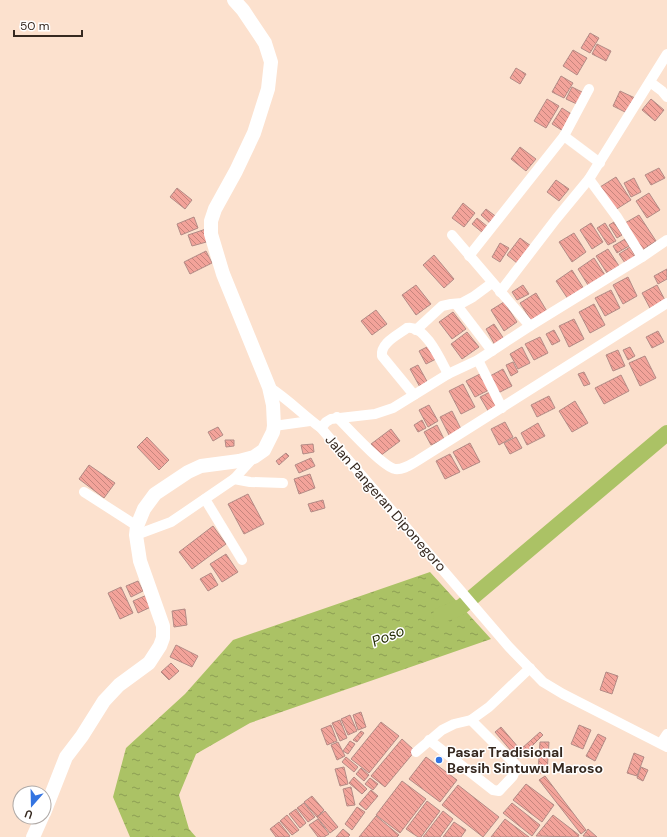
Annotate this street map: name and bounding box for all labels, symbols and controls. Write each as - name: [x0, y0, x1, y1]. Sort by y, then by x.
- scale bar: [14, 12, 82, 38]
- text: 50 m: [20, 18, 49, 34]
- street label: Jalan Pangeran Diponegoro: [322, 431, 450, 575]
- water label: Poso: [369, 620, 407, 652]
- place label: Pasar Tradisional Bersih Sintuwu Maroso: [447, 743, 603, 777]
- marker: Pasar Tradisional Bersih Sintuwu Maroso: [434, 755, 444, 765]
- north arrow: [12, 785, 52, 825]
- text: U: [23, 807, 35, 822]

